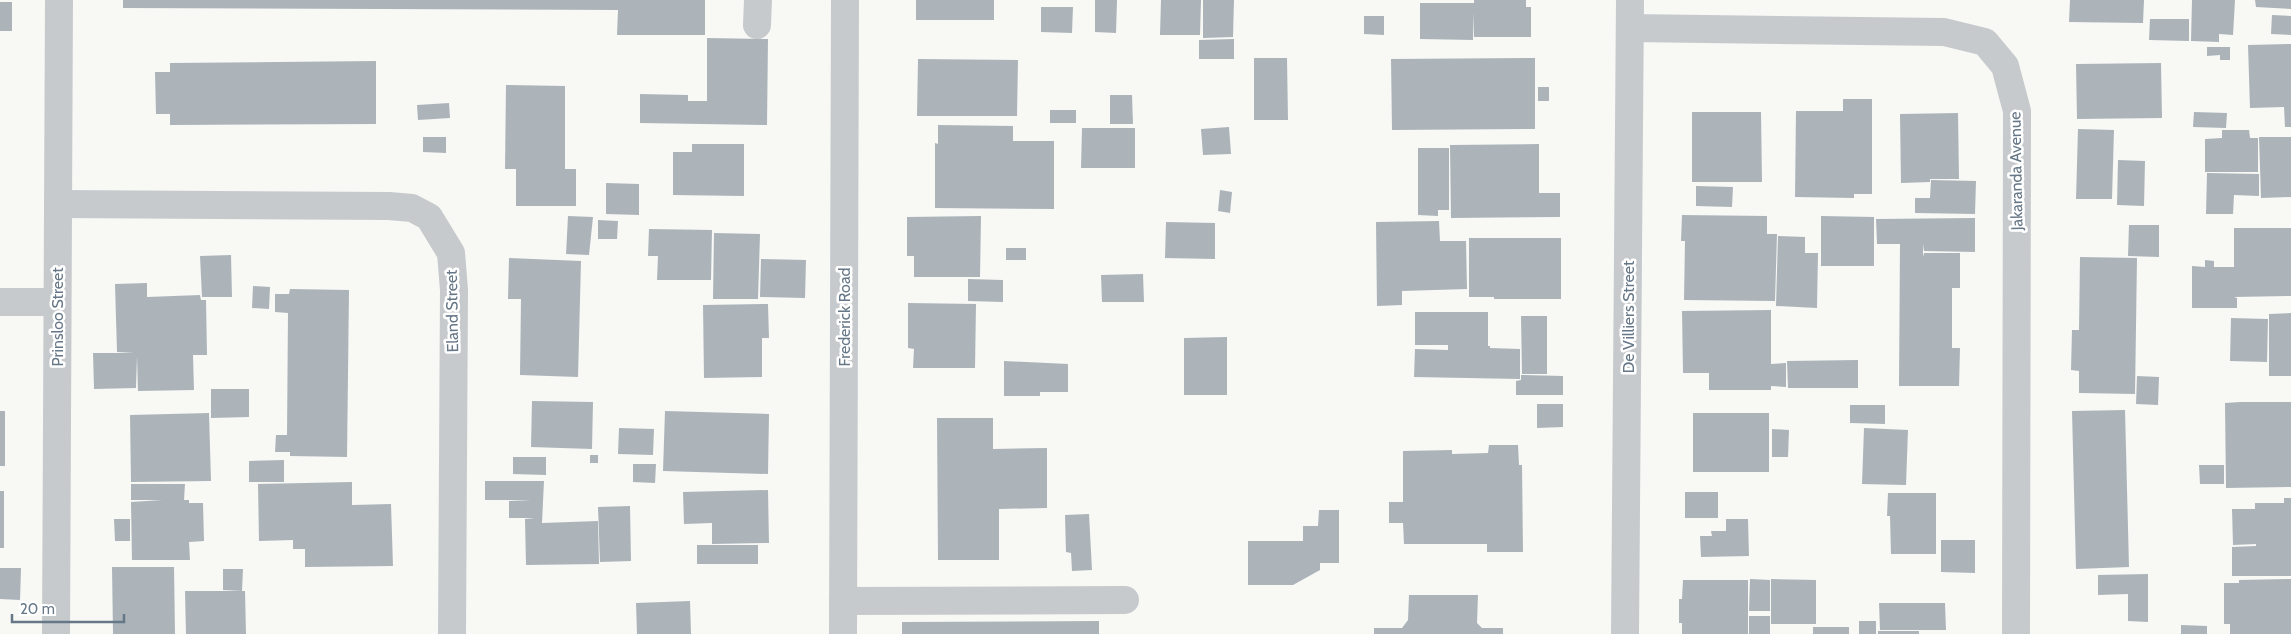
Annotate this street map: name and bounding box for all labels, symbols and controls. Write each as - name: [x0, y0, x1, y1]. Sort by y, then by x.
- street label: Jakaranda Avenue: [2005, 111, 2027, 232]
- street label: De Villiers Street: [1619, 260, 1638, 373]
- street label: Prinsloo Street: [48, 267, 67, 367]
- street label: Frederick Road: [835, 268, 854, 366]
- street label: Eland Street: [442, 269, 462, 353]
- scale bar: [12, 592, 125, 624]
- text: 20 m: [20, 600, 55, 618]

